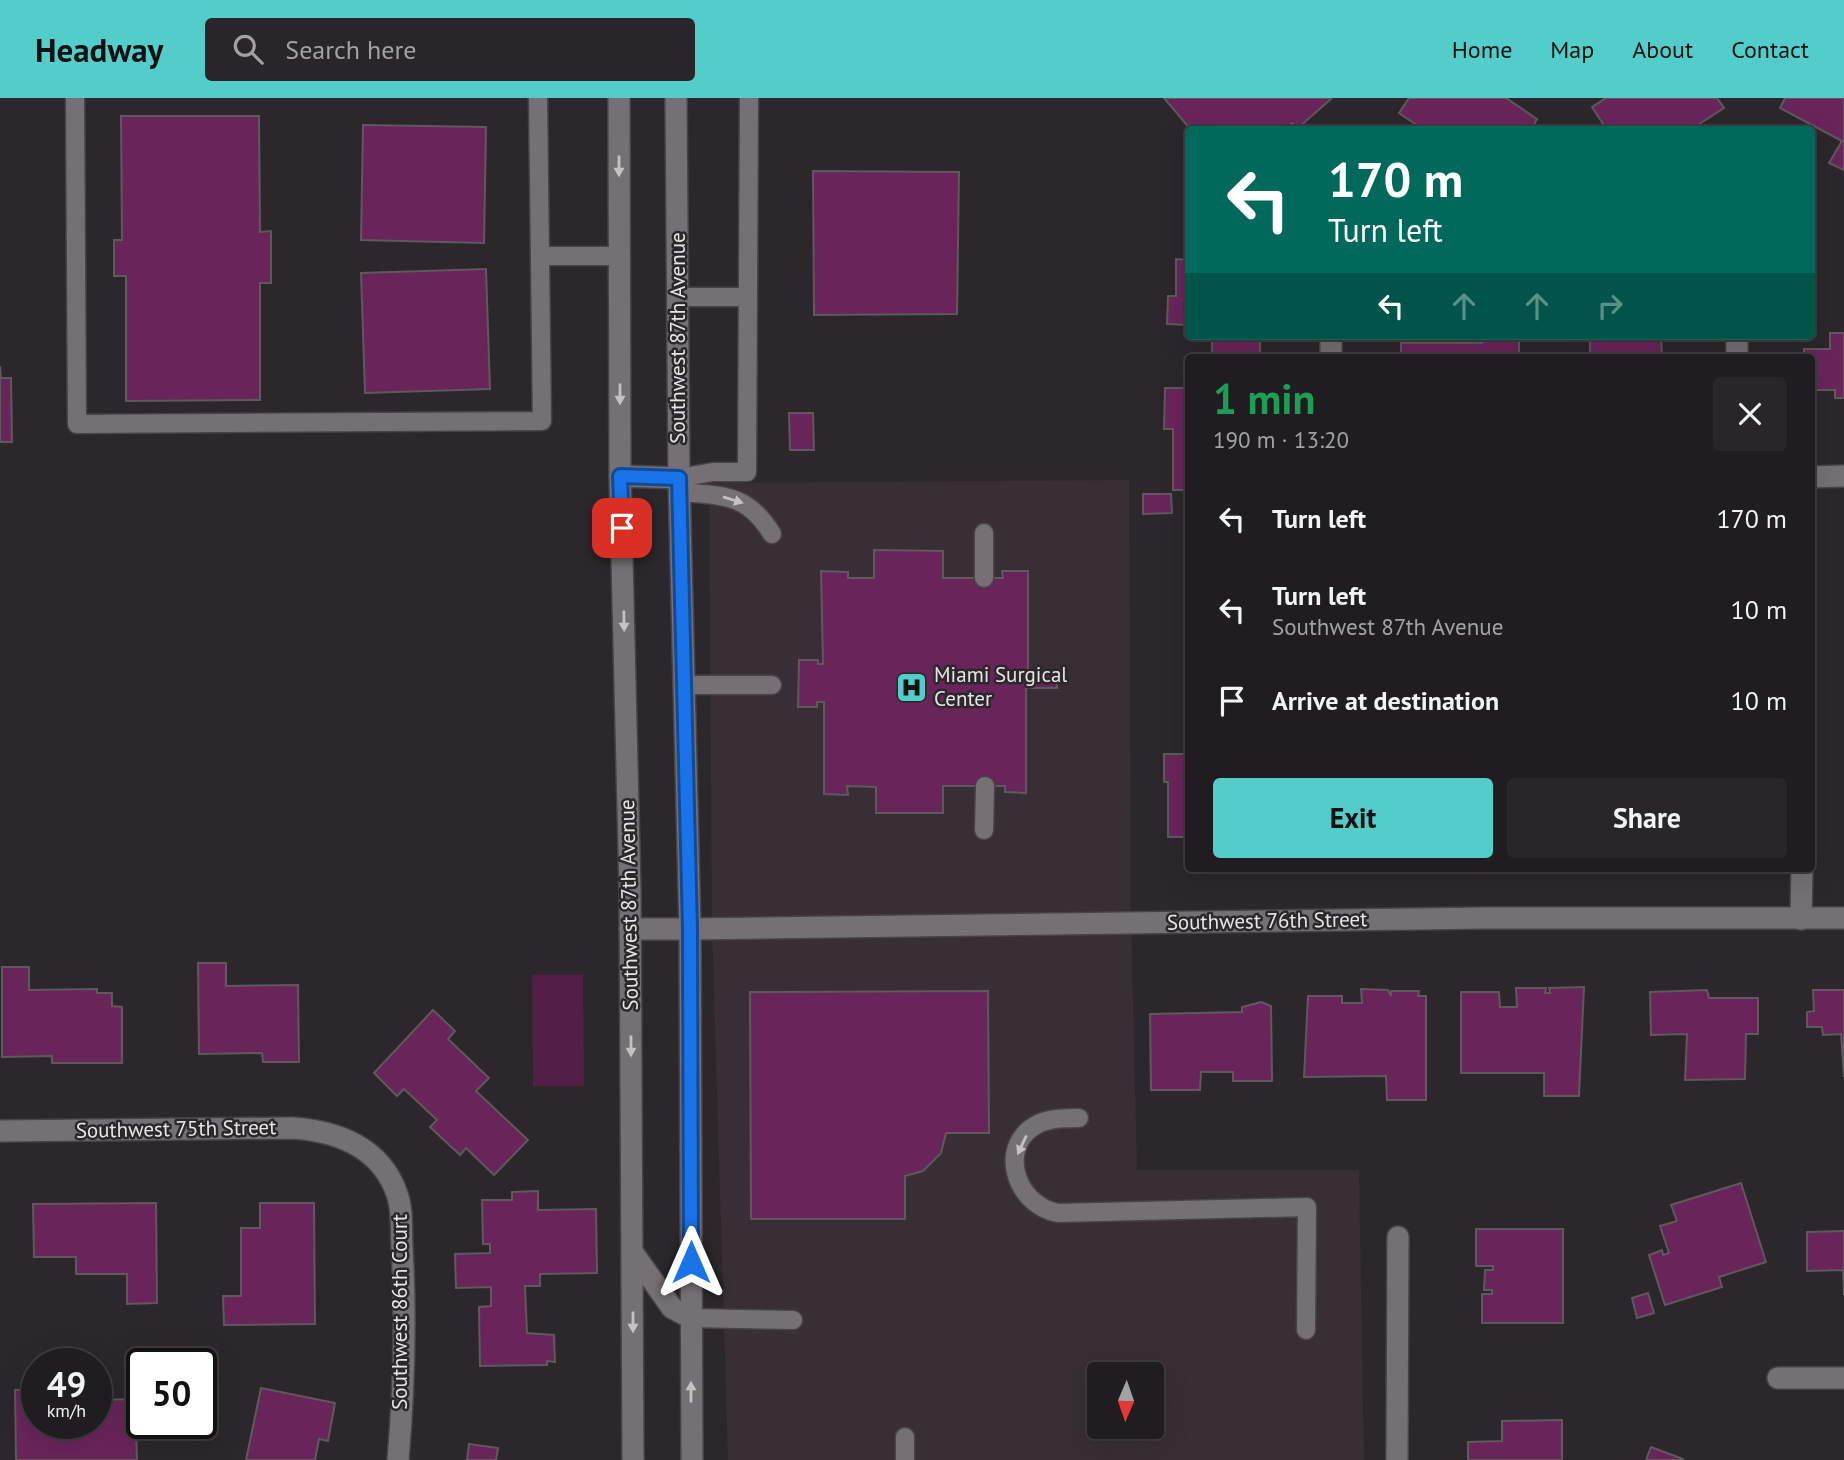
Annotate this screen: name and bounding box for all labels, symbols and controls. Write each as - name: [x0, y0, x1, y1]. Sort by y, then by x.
- search box: [205, 18, 695, 81]
- text: Headway: [35, 28, 163, 71]
- icon: search: [229, 30, 267, 68]
- text: Search here: [285, 33, 416, 66]
- text: Home: [1452, 34, 1512, 65]
- text: Map: [1550, 34, 1594, 65]
- text: About: [1632, 34, 1693, 65]
- text: Contact: [1731, 34, 1809, 65]
- text: 170 m: [1328, 147, 1463, 211]
- icon: left: [1213, 154, 1304, 245]
- one-way arrow: [613, 155, 625, 177]
- text: Turn left: [1328, 209, 1443, 251]
- street label: Southwest 87th Avenue: [664, 232, 691, 444]
- icon: left: [1372, 287, 1410, 325]
- icon: ahead: [1445, 287, 1483, 325]
- icon: ahead: [1518, 287, 1556, 325]
- icon: right: [1591, 287, 1629, 325]
- text: 1 min: [1213, 371, 1315, 426]
- button: close: [1713, 377, 1787, 451]
- one-way arrow: [614, 383, 626, 405]
- text: 190 m · 13:20: [1213, 425, 1349, 454]
- one-way arrow: [723, 495, 744, 505]
- pin: [592, 498, 652, 558]
- icon: left: [1213, 500, 1251, 538]
- text: Turn left: [1272, 502, 1366, 535]
- text: 170 m: [1716, 502, 1787, 535]
- icon: arrive: [603, 509, 641, 547]
- text: Turn left: [1272, 579, 1366, 612]
- icon: left: [1213, 591, 1251, 629]
- text: 10 m: [1731, 593, 1787, 626]
- one-way arrow: [618, 610, 630, 632]
- text: Southwest 87th Avenue: [1272, 612, 1503, 641]
- place label: Miami Surgical Center: [934, 661, 1067, 712]
- hospital icon: Miami Surgical Center: [894, 670, 928, 704]
- icon: arrive: [1213, 682, 1251, 720]
- text: Arrive at destination: [1272, 684, 1499, 717]
- text: 10 m: [1731, 684, 1787, 717]
- button: Exit: [1213, 778, 1493, 858]
- button: Share: [1507, 778, 1787, 858]
- street label: Southwest 87th Avenue: [613, 799, 644, 1011]
- street label: Southwest 76th Street: [1167, 905, 1367, 936]
- one-way arrow: [625, 1036, 637, 1058]
- street label: Southwest 75th Street: [76, 1113, 276, 1144]
- one-way arrow: [1016, 1135, 1028, 1155]
- street label: Southwest 86th Court: [386, 1214, 413, 1410]
- position arrow: [654, 1225, 728, 1299]
- one-way arrow: [627, 1311, 639, 1333]
- speed limit sign: 50: [126, 1348, 217, 1439]
- text: 49: [47, 1361, 86, 1407]
- north arrow: [1087, 1362, 1164, 1438]
- map controls: [1087, 1362, 1164, 1439]
- one-way arrow: [686, 1381, 697, 1403]
- text: km/h: [47, 1399, 86, 1422]

